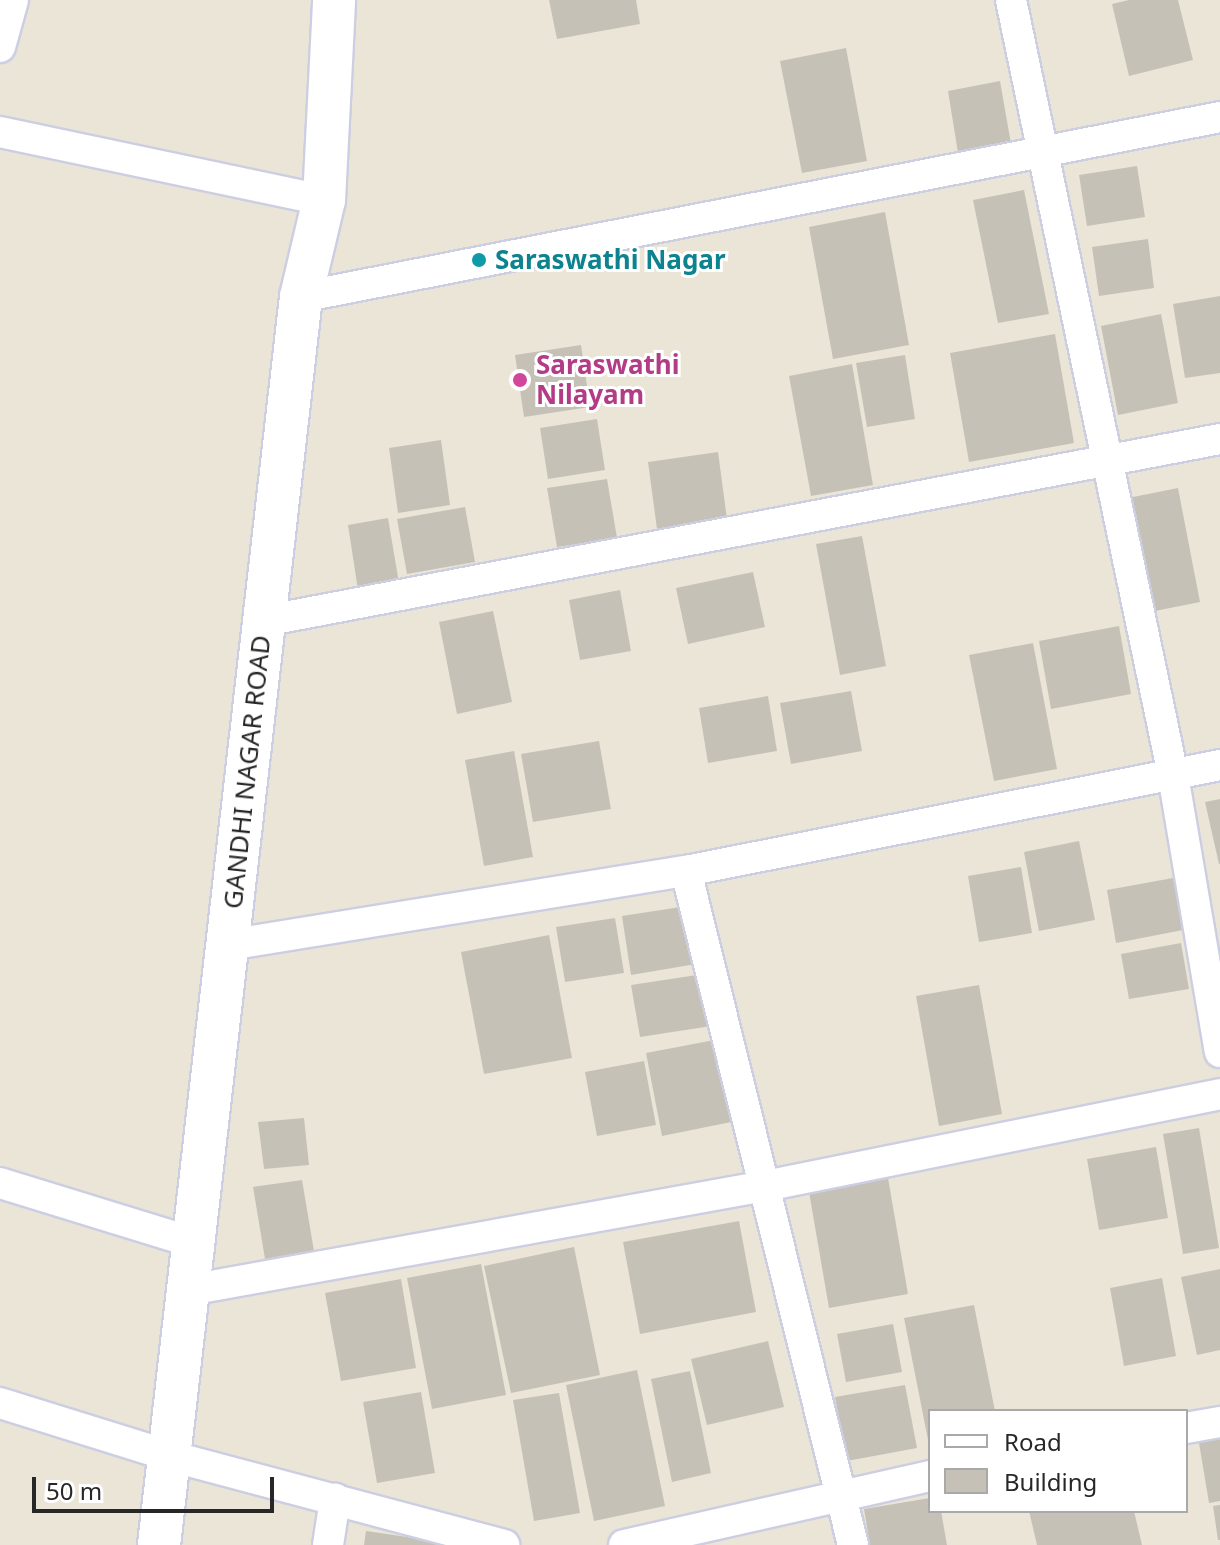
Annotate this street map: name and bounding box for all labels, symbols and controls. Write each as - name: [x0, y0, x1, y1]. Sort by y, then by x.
- place label: Saraswathi Nagar: [495, 244, 726, 276]
- marker: Saraswathi Nagar: [470, 251, 488, 269]
- place label: Saraswathi Nilayam: [536, 349, 679, 410]
- marker: Saraswathi Nilayam: [511, 371, 529, 389]
- street label: GANDHI NAGAR ROAD: [217, 634, 277, 910]
- legend: [928, 1409, 1188, 1513]
- text: Road: [1004, 1425, 1062, 1458]
- scale bar: [36, 1461, 278, 1511]
- text: Building: [1004, 1465, 1097, 1498]
- text: 50 m: [46, 1474, 102, 1507]

